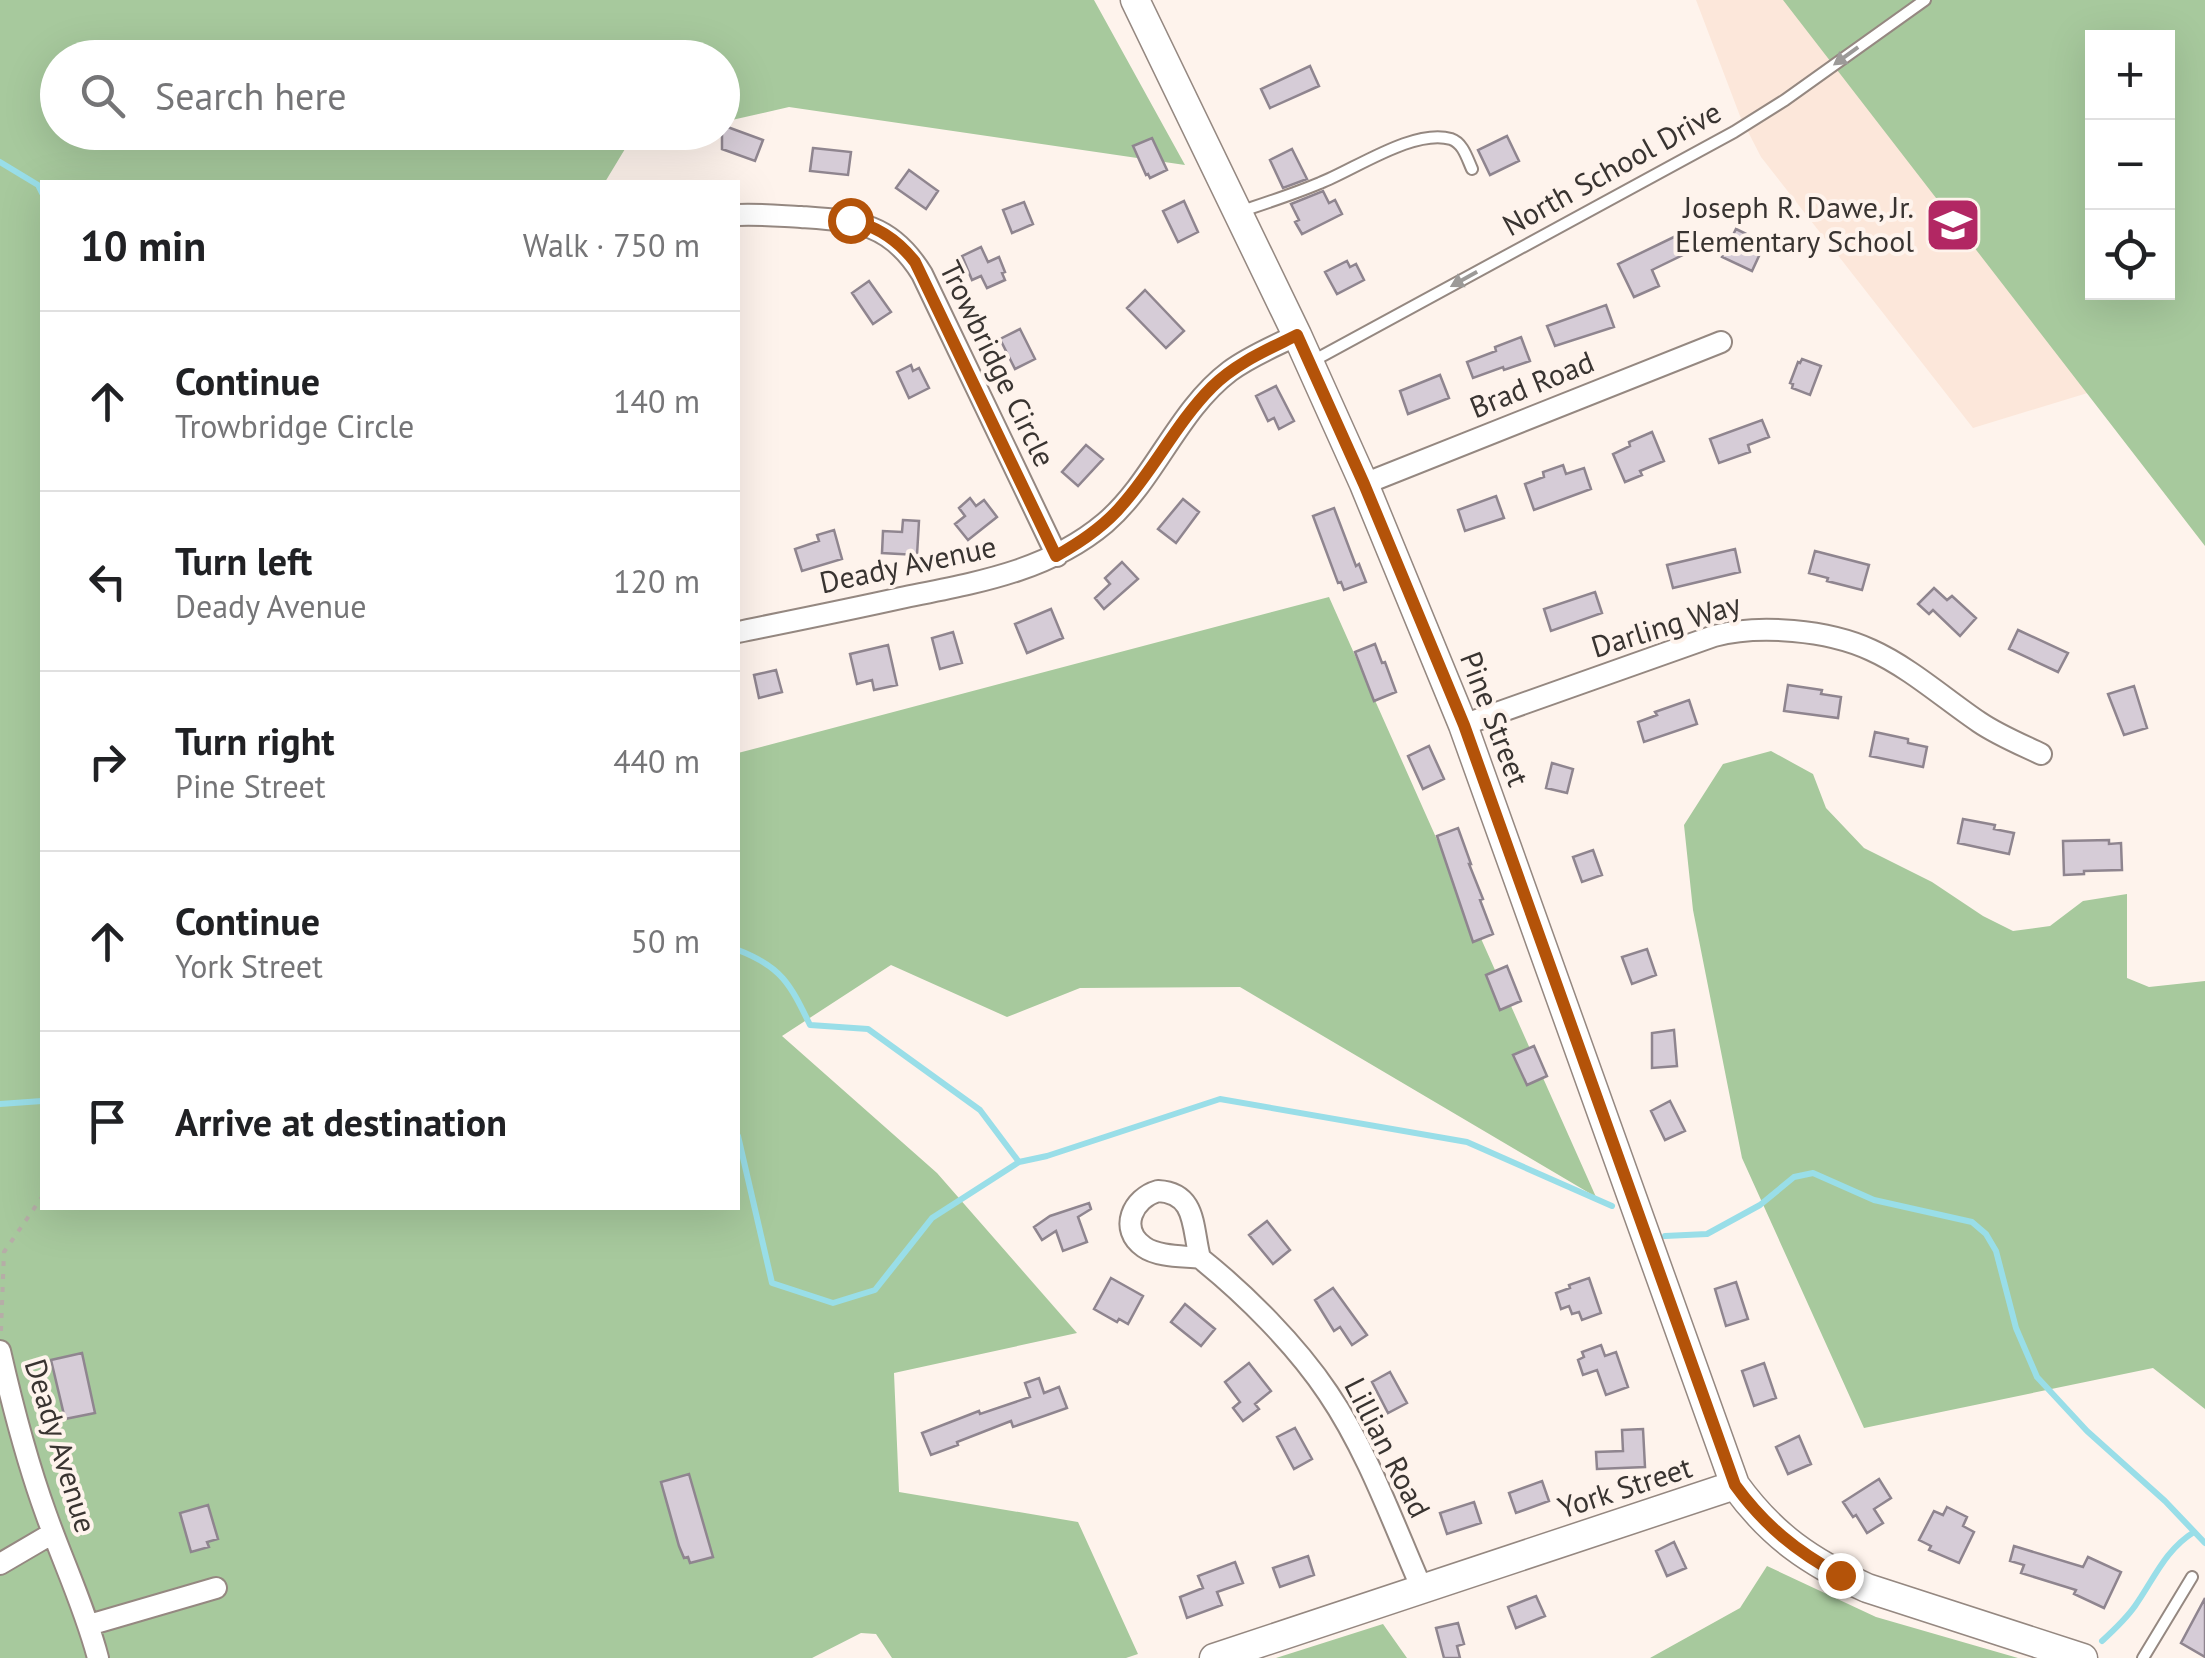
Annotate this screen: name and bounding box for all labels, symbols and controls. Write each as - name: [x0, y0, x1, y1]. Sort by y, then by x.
- map controls: [2085, 30, 2175, 300]
- button: +: [2085, 30, 2175, 120]
- search box: [40, 40, 740, 150]
- one-way arrow: [1833, 46, 1859, 66]
- icon: search: [75, 68, 130, 123]
- text: Search here: [155, 71, 347, 120]
- street label: North School Drive: [1495, 91, 1727, 244]
- button: −: [2085, 120, 2175, 210]
- place label: Joseph R. Dawe, Jr. Elementary School: [1675, 187, 1914, 260]
- school or university icon: Joseph R. Dawe, Jr. Elementary School: [1923, 195, 1983, 255]
- route start: [828, 198, 874, 244]
- button: locate: [2085, 210, 2175, 300]
- text: 10 min: [80, 218, 206, 273]
- text: Walk · 750 m: [523, 224, 700, 266]
- street label: Trowbridge Circle: [932, 254, 1065, 473]
- one-way arrow: [1449, 270, 1478, 287]
- street label: Brad Road: [1464, 341, 1599, 426]
- text: Continue: [175, 356, 320, 405]
- icon: ahead: [80, 374, 135, 429]
- text: 140 m: [613, 380, 700, 422]
- text: Trowbridge Circle: [175, 405, 414, 447]
- street label: Deady Avenue: [816, 526, 1000, 601]
- text: Turn left: [175, 536, 312, 585]
- icon: left: [80, 554, 135, 609]
- text: 120 m: [613, 560, 700, 602]
- street label: Darling Way: [1586, 583, 1745, 666]
- text: Deady Avenue: [175, 585, 367, 627]
- street label: Pine Street: [1452, 646, 1539, 791]
- text: Turn right: [175, 716, 335, 765]
- icon: right: [80, 734, 135, 789]
- text: 440 m: [613, 740, 700, 782]
- text: Pine Street: [175, 765, 326, 807]
- text: Continue: [175, 896, 320, 945]
- icon: ahead: [80, 914, 135, 969]
- text: 50 m: [631, 920, 700, 962]
- text: York Street: [175, 945, 323, 987]
- icon: arrive: [80, 1094, 135, 1149]
- text: Arrive at destination: [175, 1097, 507, 1146]
- street label: Deady Avenue: [17, 1354, 106, 1537]
- street label: Lillian Road: [1336, 1371, 1440, 1524]
- street label: York Street: [1553, 1447, 1696, 1527]
- route end: [1818, 1553, 1864, 1599]

